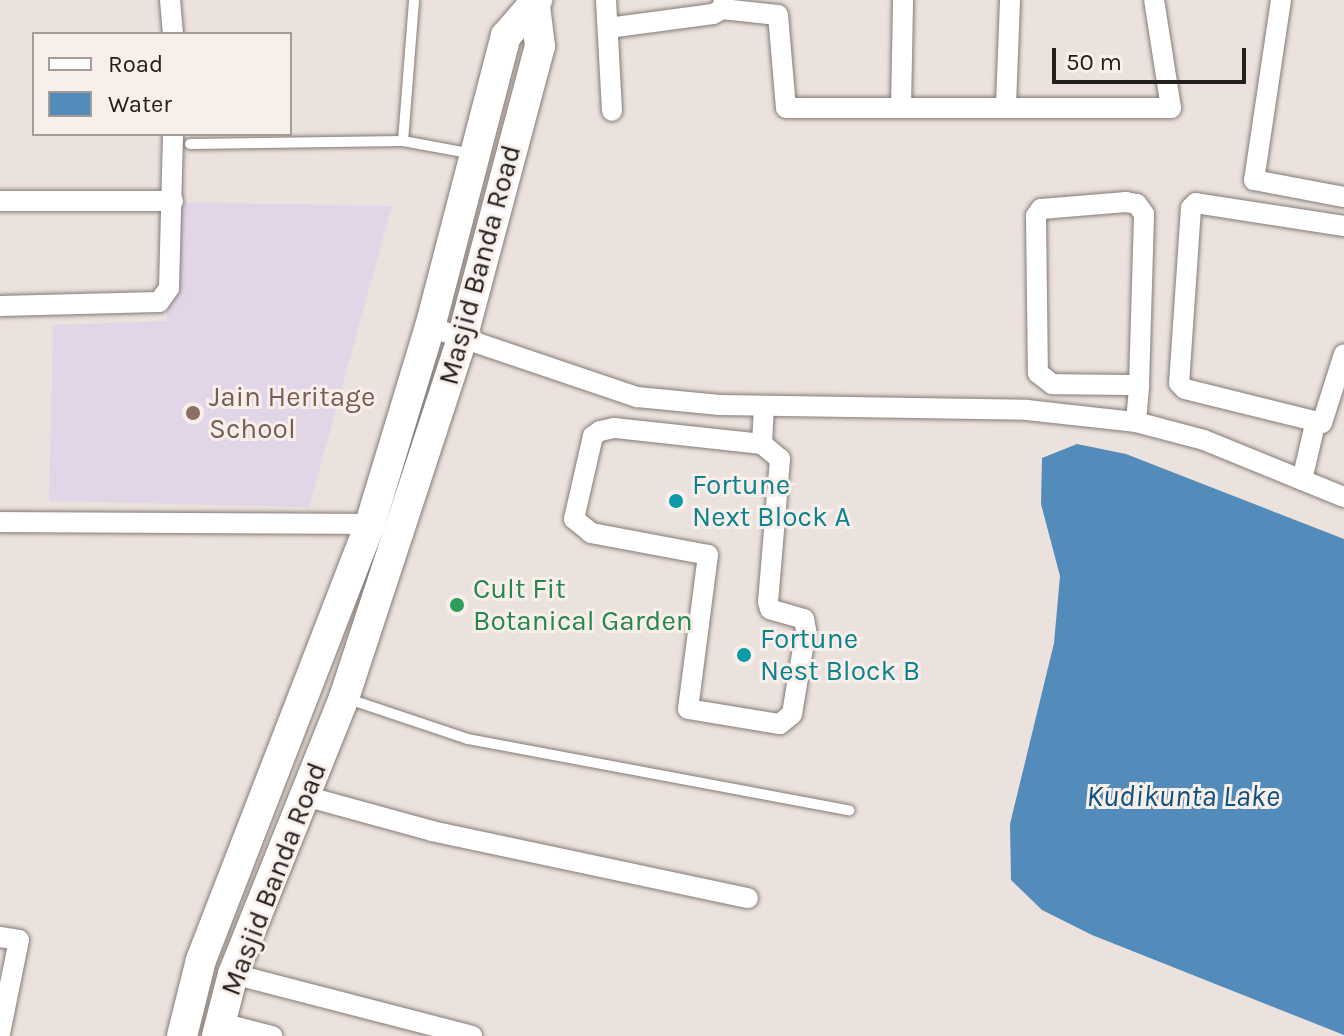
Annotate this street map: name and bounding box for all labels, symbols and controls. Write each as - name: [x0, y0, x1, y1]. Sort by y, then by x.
- legend: [32, 32, 292, 136]
- scale bar: [1056, 32, 1250, 82]
- text: 50 m: [1066, 48, 1122, 76]
- text: Road: [108, 50, 163, 78]
- text: Water: [108, 90, 172, 118]
- street label: Masjid Banda Road: [432, 141, 528, 389]
- place label: Jain Heritage School: [209, 380, 375, 446]
- marker: Jain Heritage School: [184, 404, 202, 422]
- place label: Fortune Next Block A: [692, 468, 851, 534]
- marker: Fortune Next Block A: [667, 492, 685, 510]
- place label: Cult Fit Botanical Garden: [473, 572, 693, 638]
- marker: Cult Fit Botanical Garden: [448, 596, 466, 614]
- place label: Fortune Nest Block B: [760, 622, 920, 688]
- marker: Fortune Nest Block B: [735, 646, 753, 664]
- street label: Masjid Banda Road: [214, 758, 334, 1000]
- water label: Kudikunta Lake: [1086, 778, 1280, 814]

